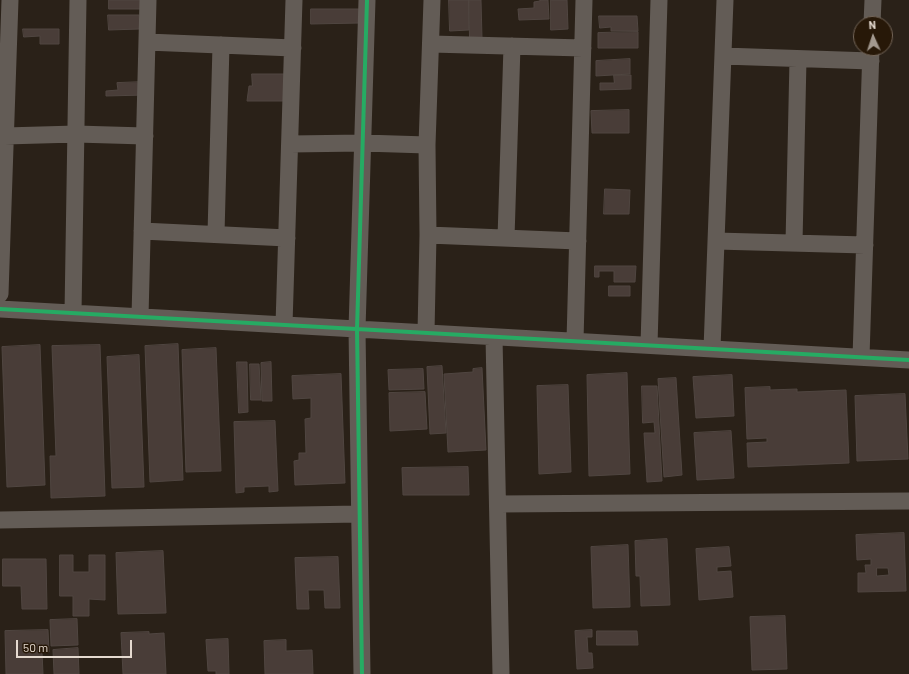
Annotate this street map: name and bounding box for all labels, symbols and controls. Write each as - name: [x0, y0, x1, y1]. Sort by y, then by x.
- north arrow: [853, 16, 893, 56]
- text: N: [868, 18, 876, 31]
- scale bar: [18, 632, 134, 658]
- text: 50 m: [23, 640, 48, 654]

